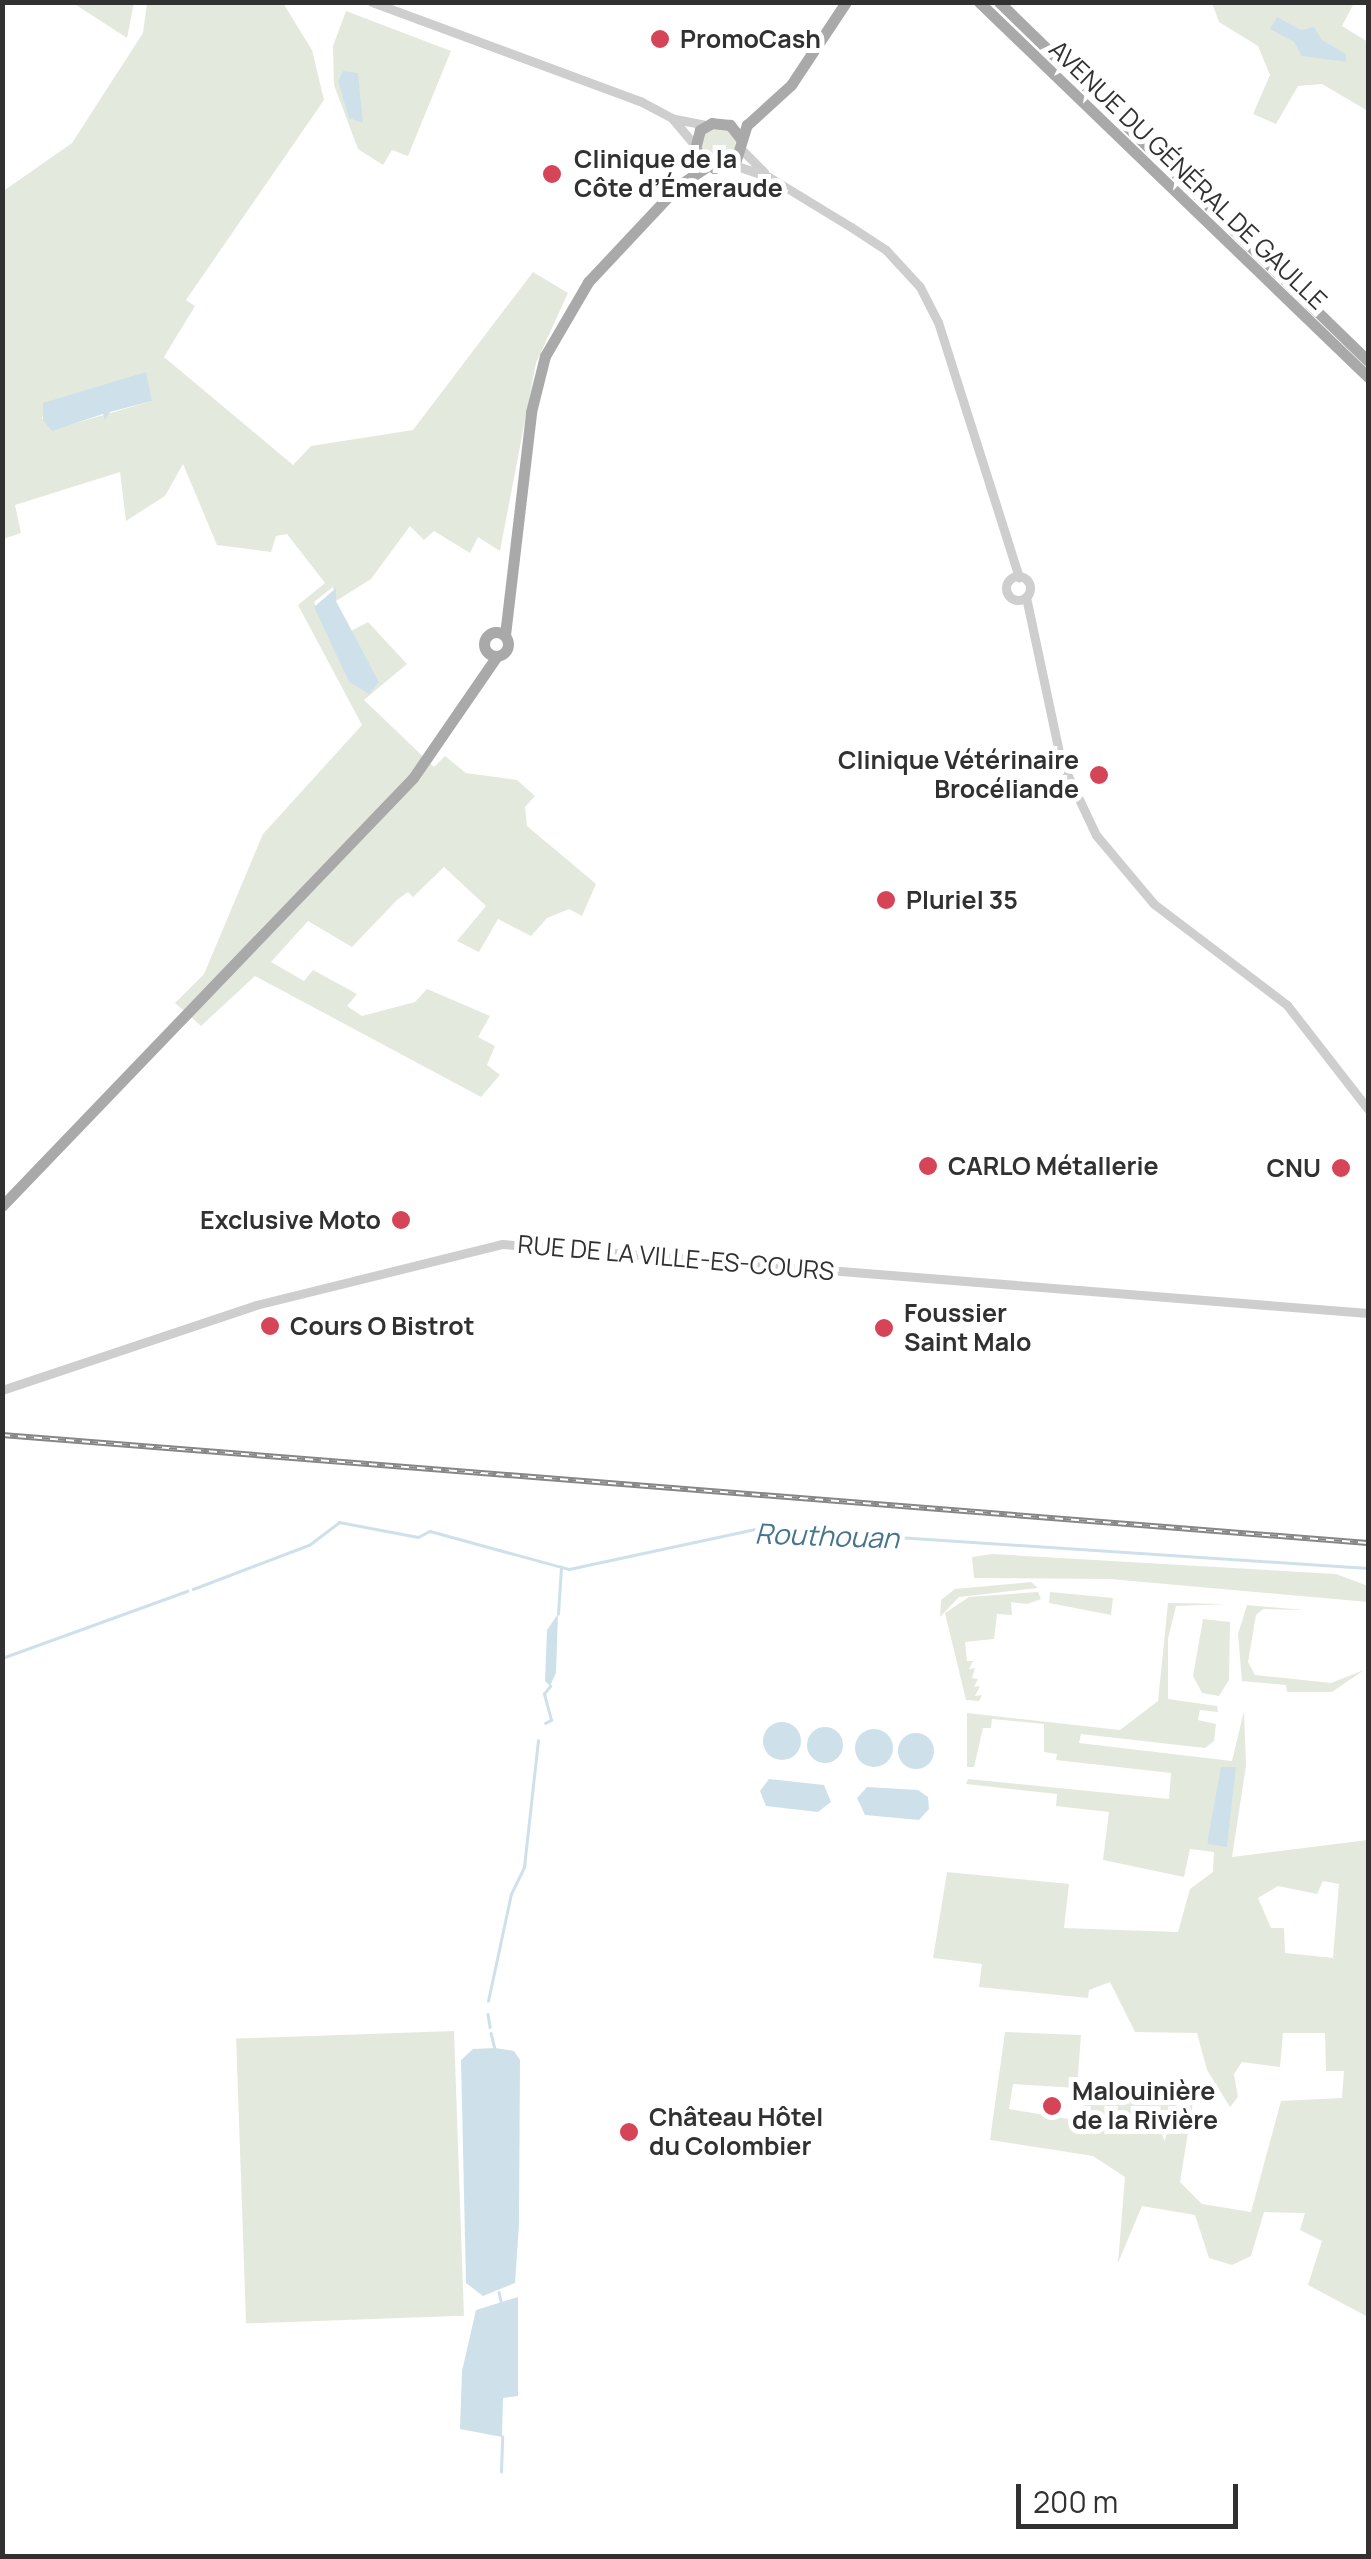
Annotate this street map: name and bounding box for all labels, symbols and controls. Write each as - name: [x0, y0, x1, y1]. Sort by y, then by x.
- place label: PromoCash: [680, 24, 821, 54]
- marker: PromoCash: [649, 28, 671, 50]
- street label: AVENUE DU GÉNÉRAL DE GAULLE: [1043, 34, 1333, 316]
- place label: Clinique de la Côte d’Émeraude: [574, 145, 783, 204]
- marker: Clinique de la Côte d’Émeraude: [539, 161, 565, 187]
- place label: Clinique Vétérinaire Brocéliande: [838, 746, 1079, 805]
- marker: Clinique Vétérinaire Brocéliande: [1088, 764, 1110, 786]
- place label: Pluriel 35: [906, 885, 1018, 915]
- marker: Pluriel 35: [875, 889, 897, 911]
- place label: CARLO Métallerie: [948, 1151, 1159, 1181]
- place label: CNU: [1267, 1153, 1321, 1183]
- marker: CARLO Métallerie: [917, 1155, 939, 1177]
- marker: CNU: [1330, 1157, 1352, 1179]
- place label: Exclusive Moto: [200, 1205, 381, 1235]
- marker: Exclusive Moto: [390, 1209, 412, 1231]
- street label: RUE DE LA VILLE-ES-COURS: [516, 1229, 836, 1287]
- place label: Foussier Saint Malo: [904, 1299, 1032, 1358]
- place label: Cours O Bistrot: [290, 1311, 474, 1341]
- marker: Cours O Bistrot: [259, 1315, 281, 1337]
- marker: Foussier Saint Malo: [873, 1317, 895, 1339]
- water label: Routhouan: [754, 1516, 900, 1554]
- place label: Malouinière de la Rivière: [1072, 2077, 1218, 2136]
- marker: Malouinière de la Rivière: [1041, 2095, 1063, 2117]
- place label: Château Hôtel du Colombier: [649, 2103, 823, 2162]
- marker: Château Hôtel du Colombier: [618, 2121, 640, 2143]
- scale bar: [1021, 2464, 1244, 2526]
- text: 200 m: [1033, 2481, 1118, 2522]

